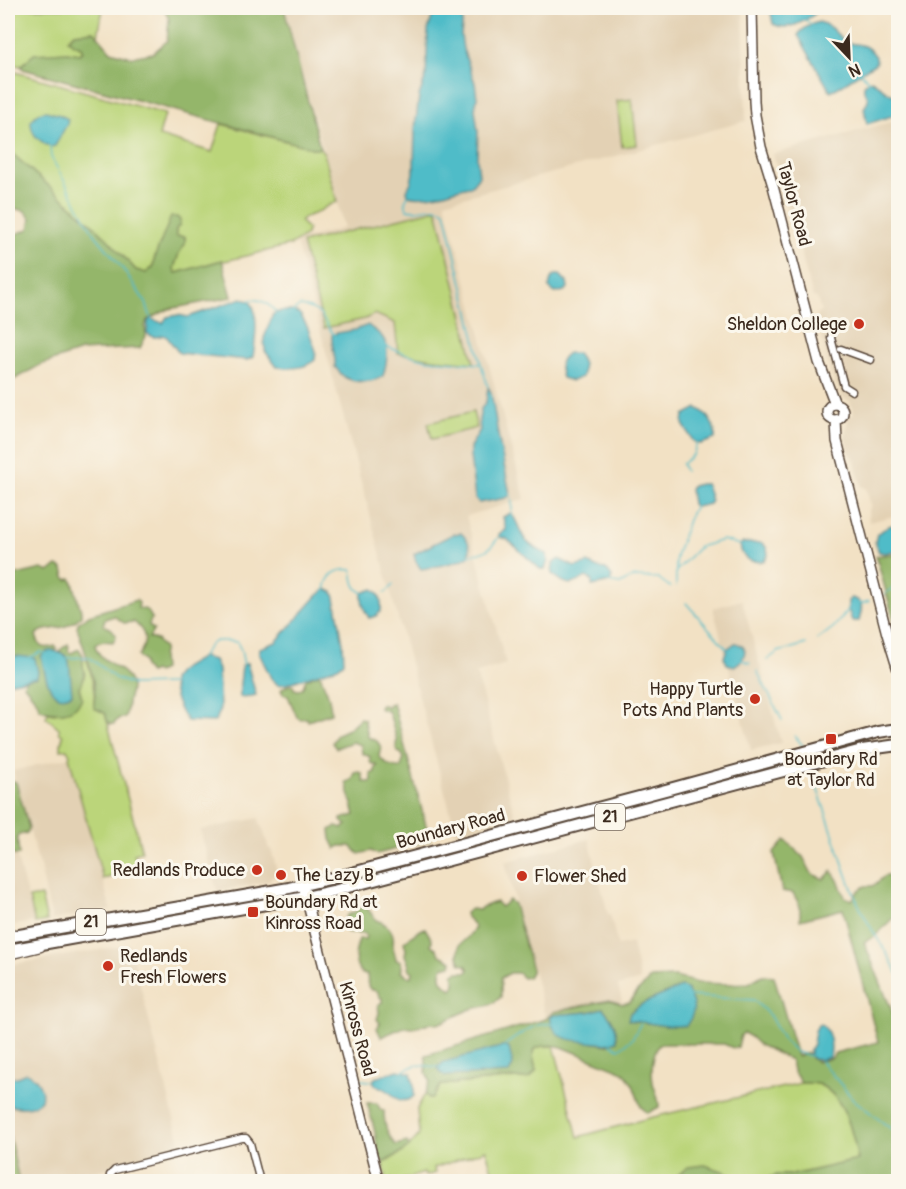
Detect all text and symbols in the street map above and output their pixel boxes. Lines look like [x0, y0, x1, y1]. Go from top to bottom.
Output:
north arrow [819, 27, 879, 87]
text: N [845, 59, 863, 81]
street label: Taylor Road [772, 159, 816, 249]
place label: Sheldon College [727, 313, 847, 336]
marker: Sheldon College [852, 317, 866, 331]
place label: Happy Turtle Pots And Plants [622, 678, 743, 722]
marker: Happy Turtle Pots And Plants [748, 692, 762, 706]
marker: Boundary Rd at Taylor Rd [824, 732, 838, 746]
place label: Boundary Rd at Taylor Rd [784, 748, 878, 792]
street label: Boundary Road [394, 803, 508, 855]
road number: 21 [595, 804, 625, 830]
place label: Redlands Produce [113, 859, 245, 882]
marker: Redlands Produce [250, 863, 264, 877]
place label: The Lazy B [293, 864, 374, 887]
place label: Flower Shed [534, 865, 627, 888]
marker: The Lazy B [274, 868, 288, 882]
marker: Flower Shed [515, 869, 529, 883]
place label: Boundary Rd at Kinross Road [265, 891, 378, 935]
marker: Boundary Rd at Kinross Road [246, 905, 260, 919]
road number: 21 [76, 909, 106, 935]
place label: Redlands Fresh Flowers [120, 945, 226, 989]
marker: Redlands Fresh Flowers [101, 959, 115, 973]
street label: Kinross Road [333, 979, 381, 1079]

